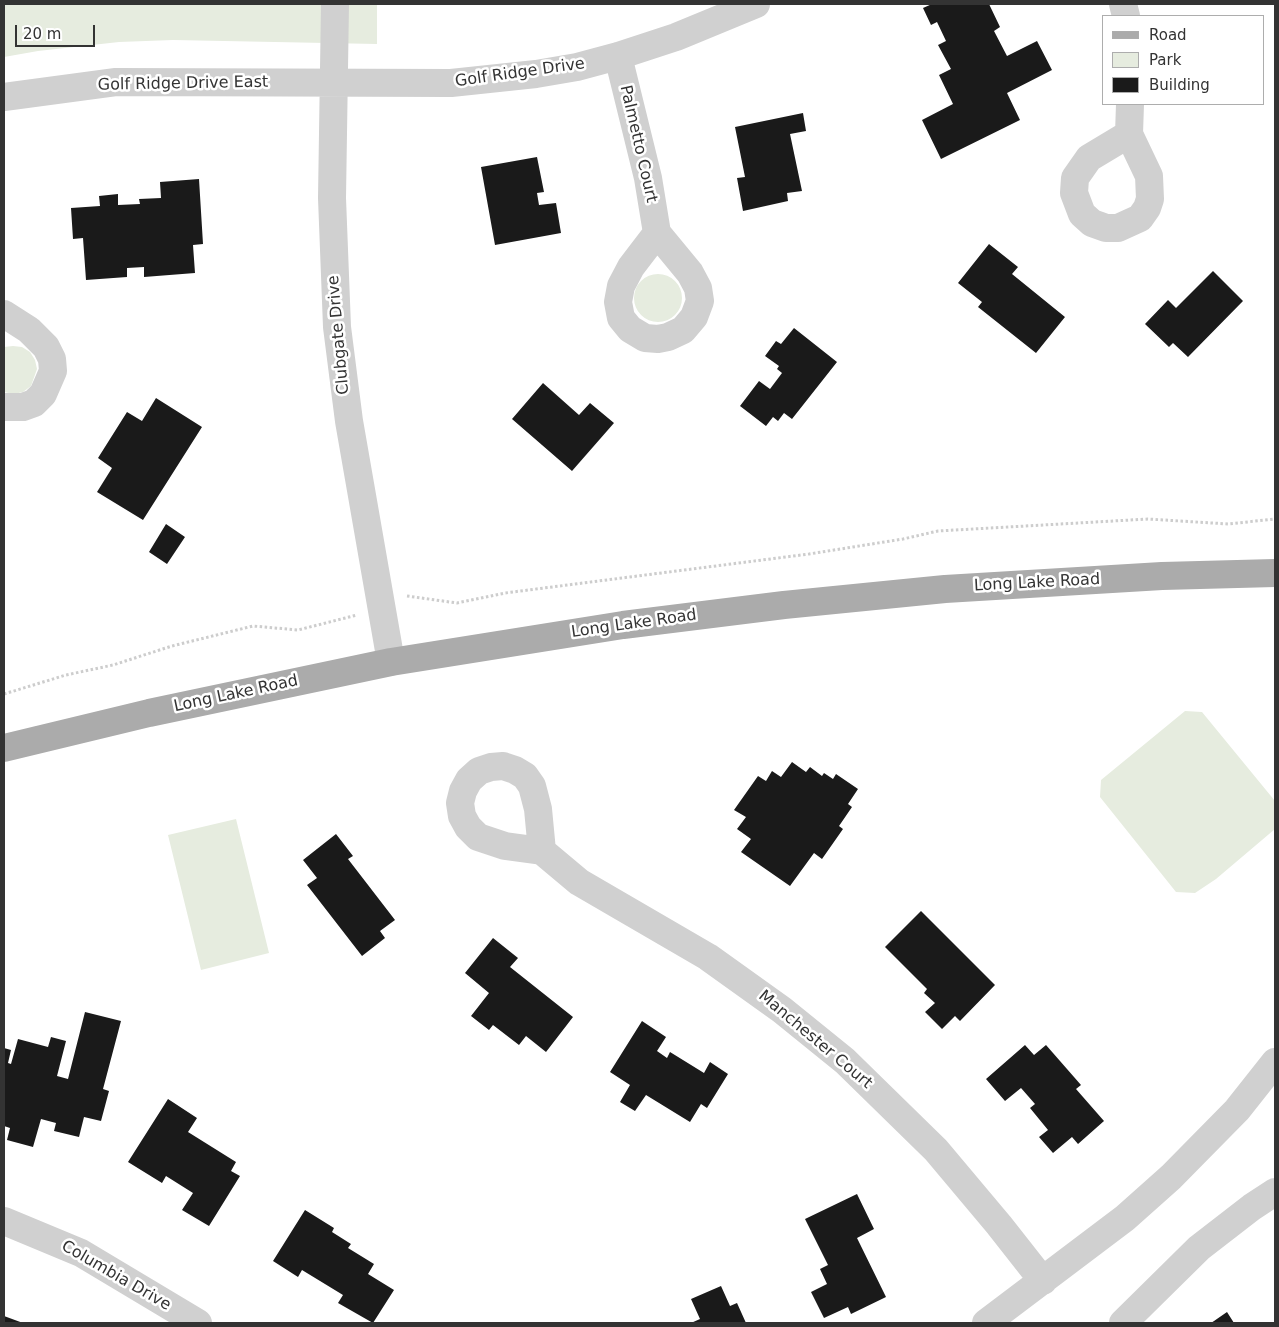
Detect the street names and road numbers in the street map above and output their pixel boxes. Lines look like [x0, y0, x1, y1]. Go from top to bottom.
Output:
street label: Golf Ridge Drive [454, 54, 586, 92]
street label: Golf Ridge Drive East [98, 73, 268, 95]
street label: Palmetto Court [615, 83, 661, 205]
street label: Clubgate Drive [324, 275, 354, 395]
street label: Long Lake Road [973, 570, 1101, 596]
street label: Long Lake Road [570, 606, 698, 642]
street label: Long Lake Road [172, 671, 300, 717]
street label: Manchester Court [754, 987, 876, 1093]
street label: Columbia Drive [58, 1237, 174, 1315]

